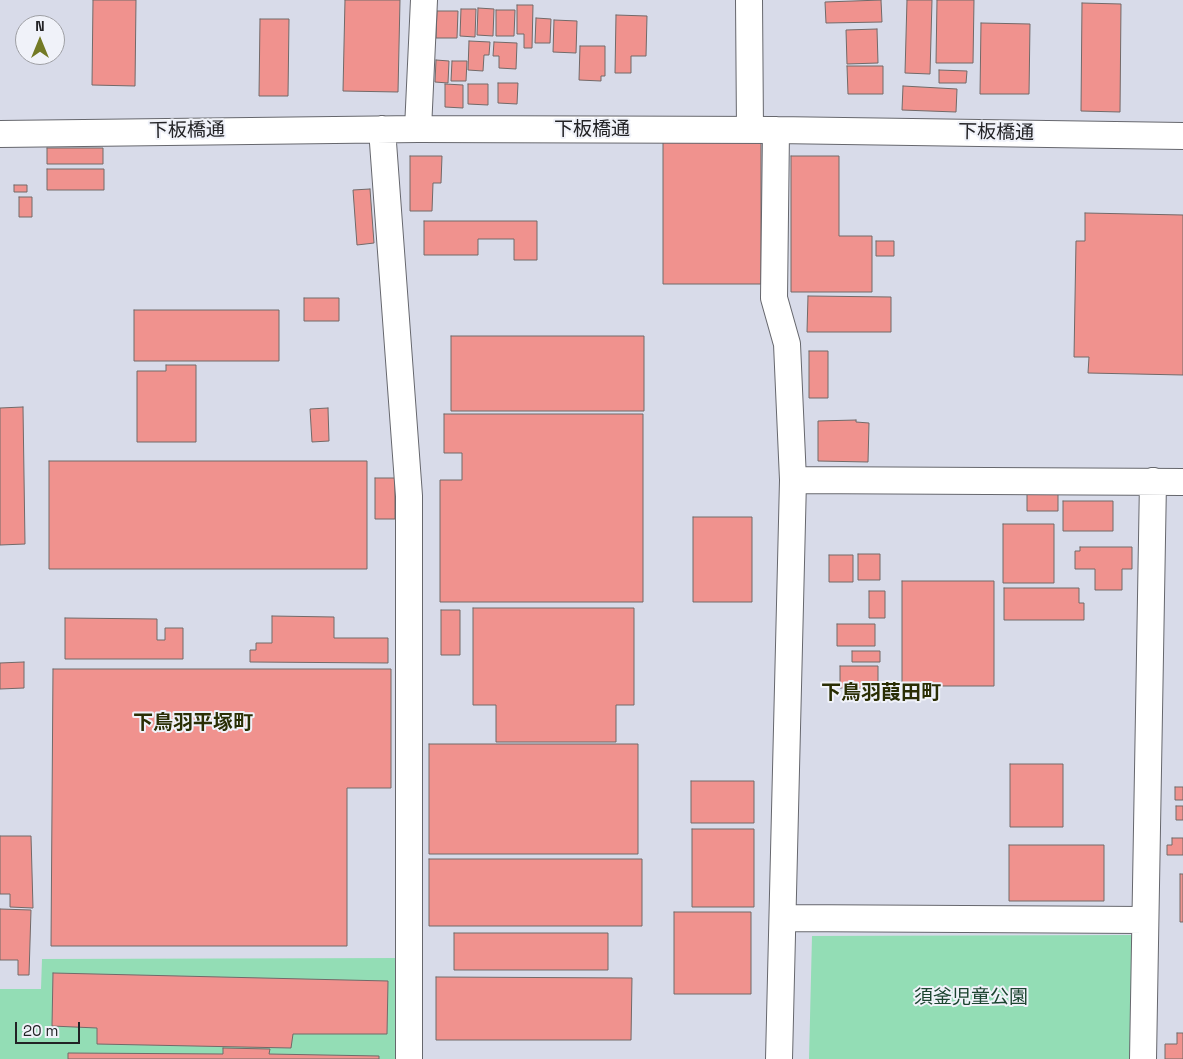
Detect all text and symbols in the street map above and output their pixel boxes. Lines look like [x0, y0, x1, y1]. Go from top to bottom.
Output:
north arrow [15, 15, 65, 65]
text: N [35, 17, 45, 35]
street label: 下板橋通 [149, 119, 225, 143]
street label: 下板橋通 [554, 119, 630, 141]
street label: 下板橋通 [958, 121, 1034, 145]
district label: 下鳥羽葭田町 [821, 682, 941, 706]
district label: 下鳥羽平塚町 [133, 712, 253, 736]
park label: 須釜児童公園 [914, 987, 1028, 1009]
scale bar [18, 1012, 82, 1044]
text: 20 m [23, 1021, 58, 1040]

